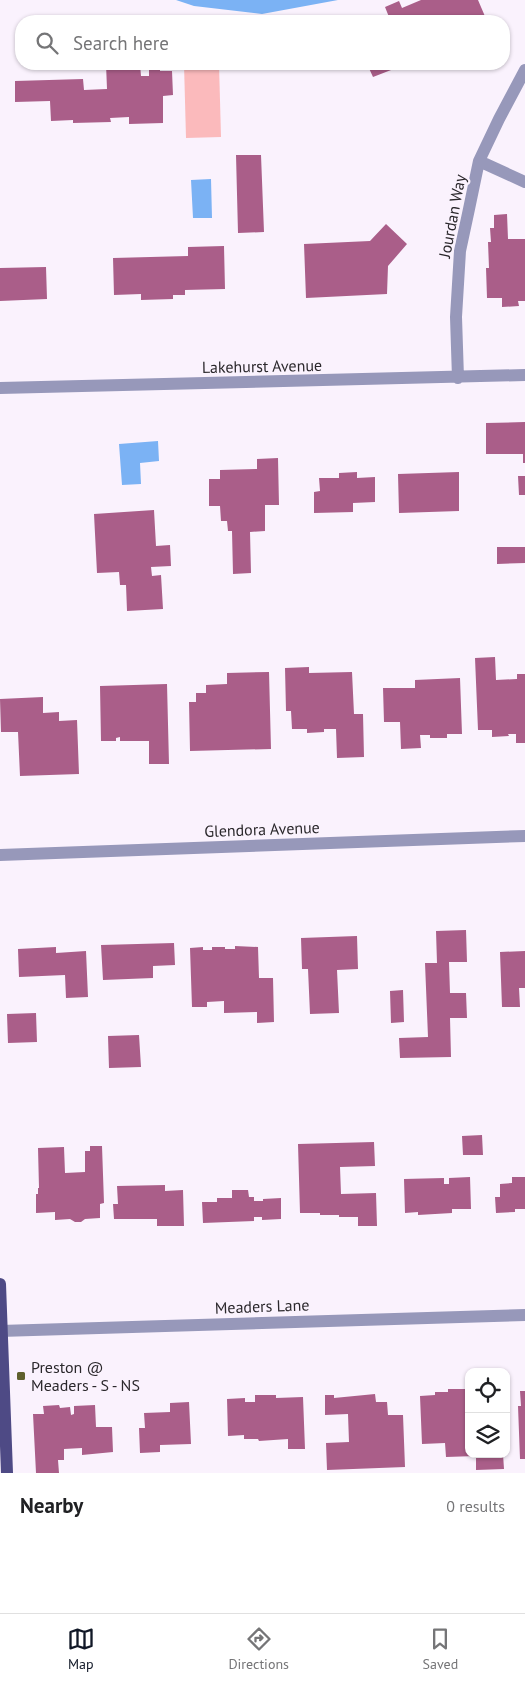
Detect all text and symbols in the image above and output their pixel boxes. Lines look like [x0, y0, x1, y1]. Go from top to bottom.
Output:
search box [15, 15, 510, 70]
icon: search [33, 29, 61, 57]
text: Search here [73, 31, 169, 55]
street label: Jourdan Way [434, 172, 470, 260]
street label: Lakehurst Avenue [202, 355, 322, 377]
street label: Glendora Avenue [204, 817, 320, 841]
street label: Meaders Lane [214, 1294, 310, 1318]
place label: Preston @ Meaders - S - NS [31, 1357, 140, 1395]
map controls [465, 1368, 510, 1458]
button: locate [465, 1368, 510, 1413]
marker: Preston @ Meaders - S - NS [15, 1370, 27, 1382]
button: layers [465, 1413, 510, 1458]
text: Nearby [20, 1492, 83, 1519]
text: 0 results [446, 1496, 505, 1516]
tab: Map [67, 1625, 95, 1673]
tab: Directions [228, 1625, 289, 1673]
tab: Saved [423, 1625, 458, 1673]

